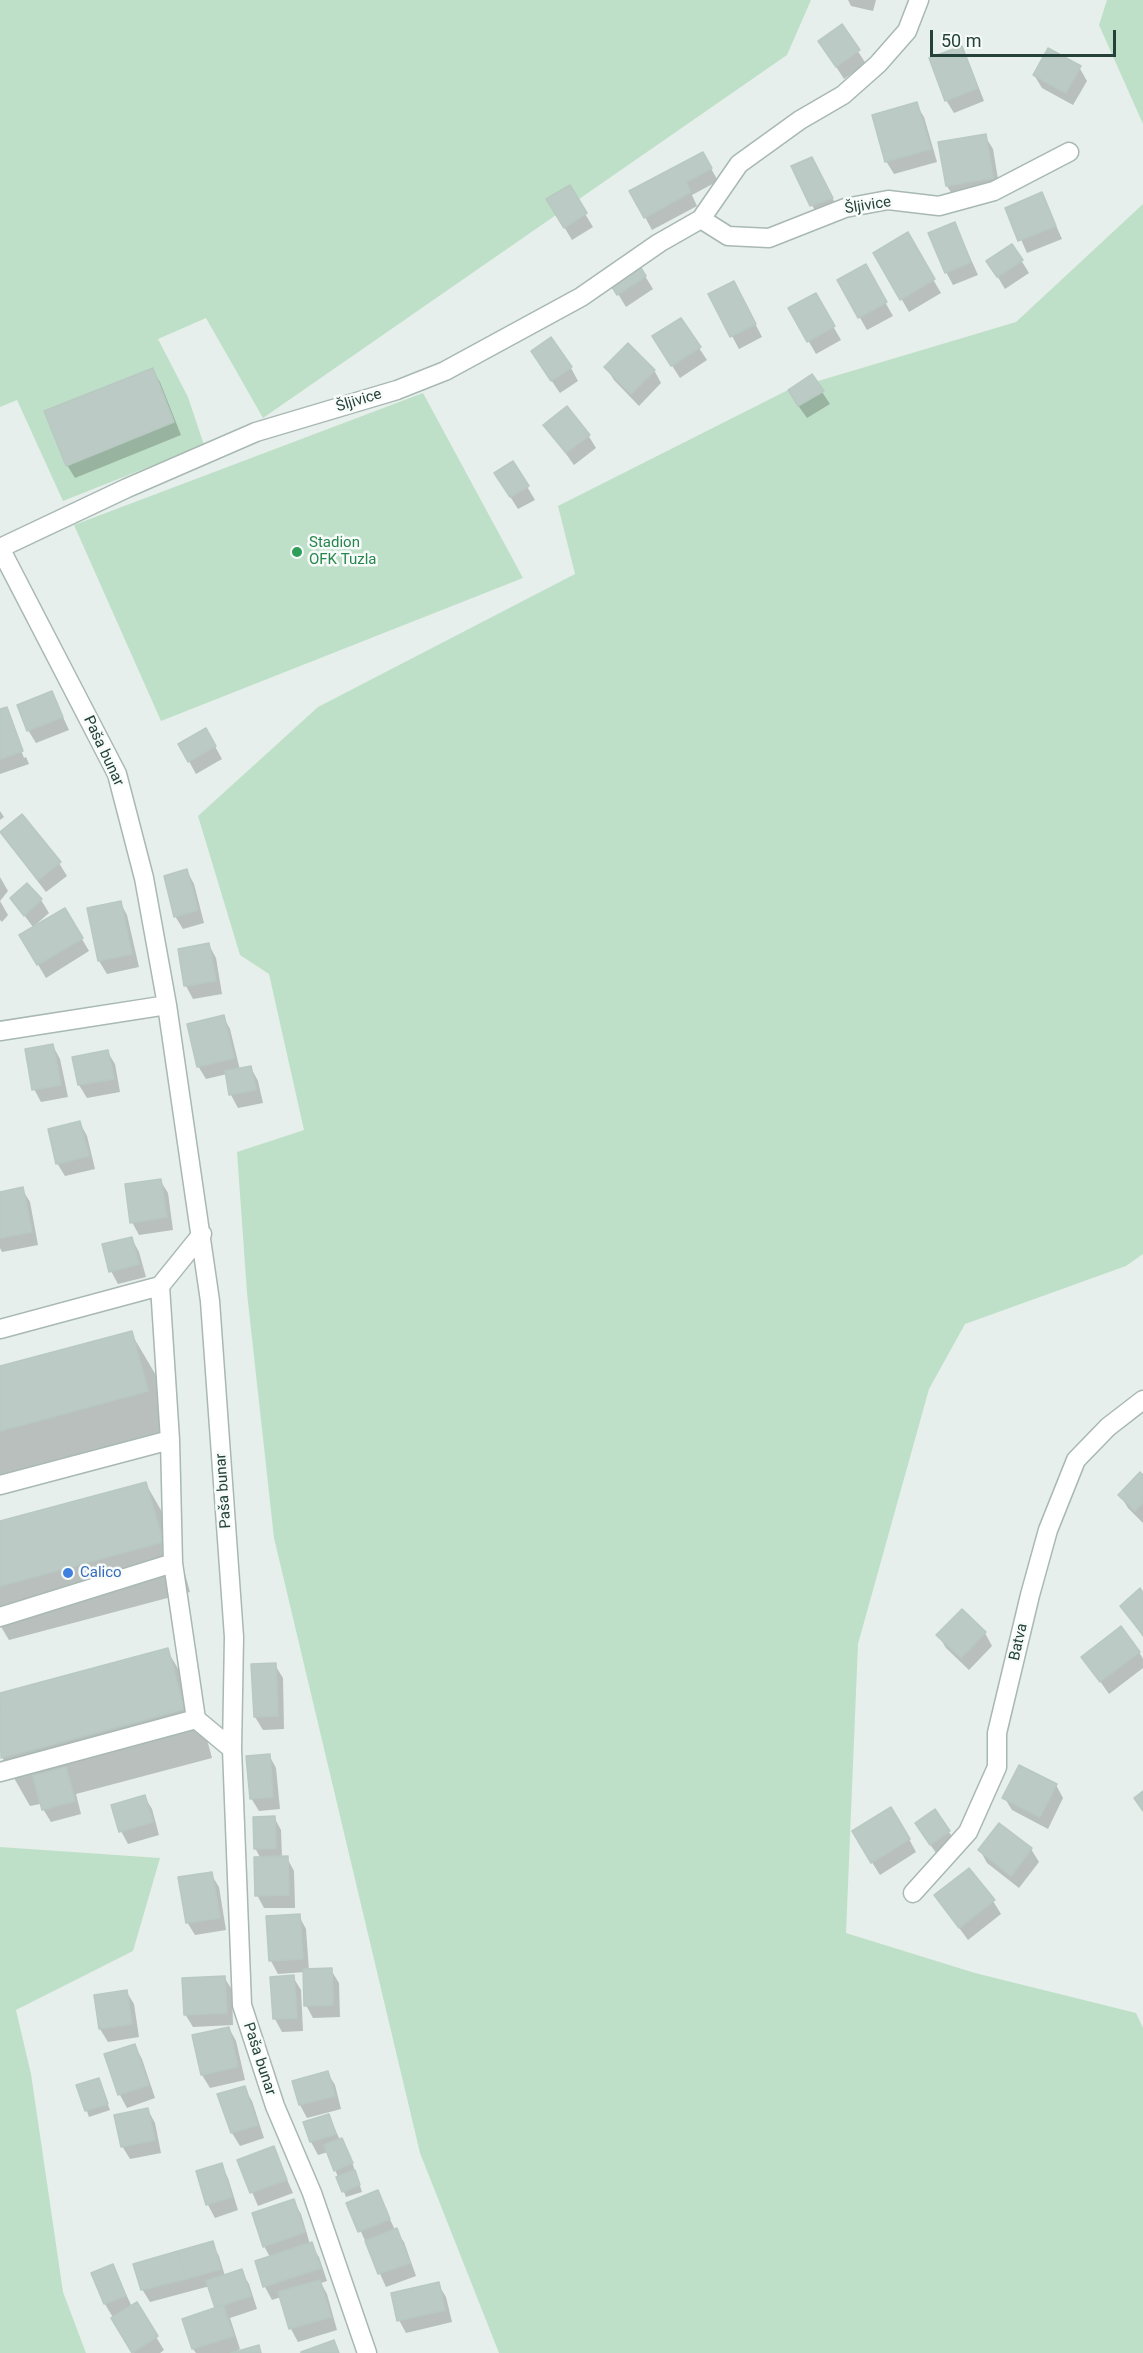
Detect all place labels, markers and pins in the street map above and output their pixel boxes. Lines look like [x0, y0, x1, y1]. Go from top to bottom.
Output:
place label: Stadion OFK Tuzla [309, 534, 377, 569]
marker: Stadion OFK Tuzla [290, 545, 304, 559]
place label: Calico [80, 1564, 122, 1582]
marker: Calico [61, 1566, 75, 1580]

